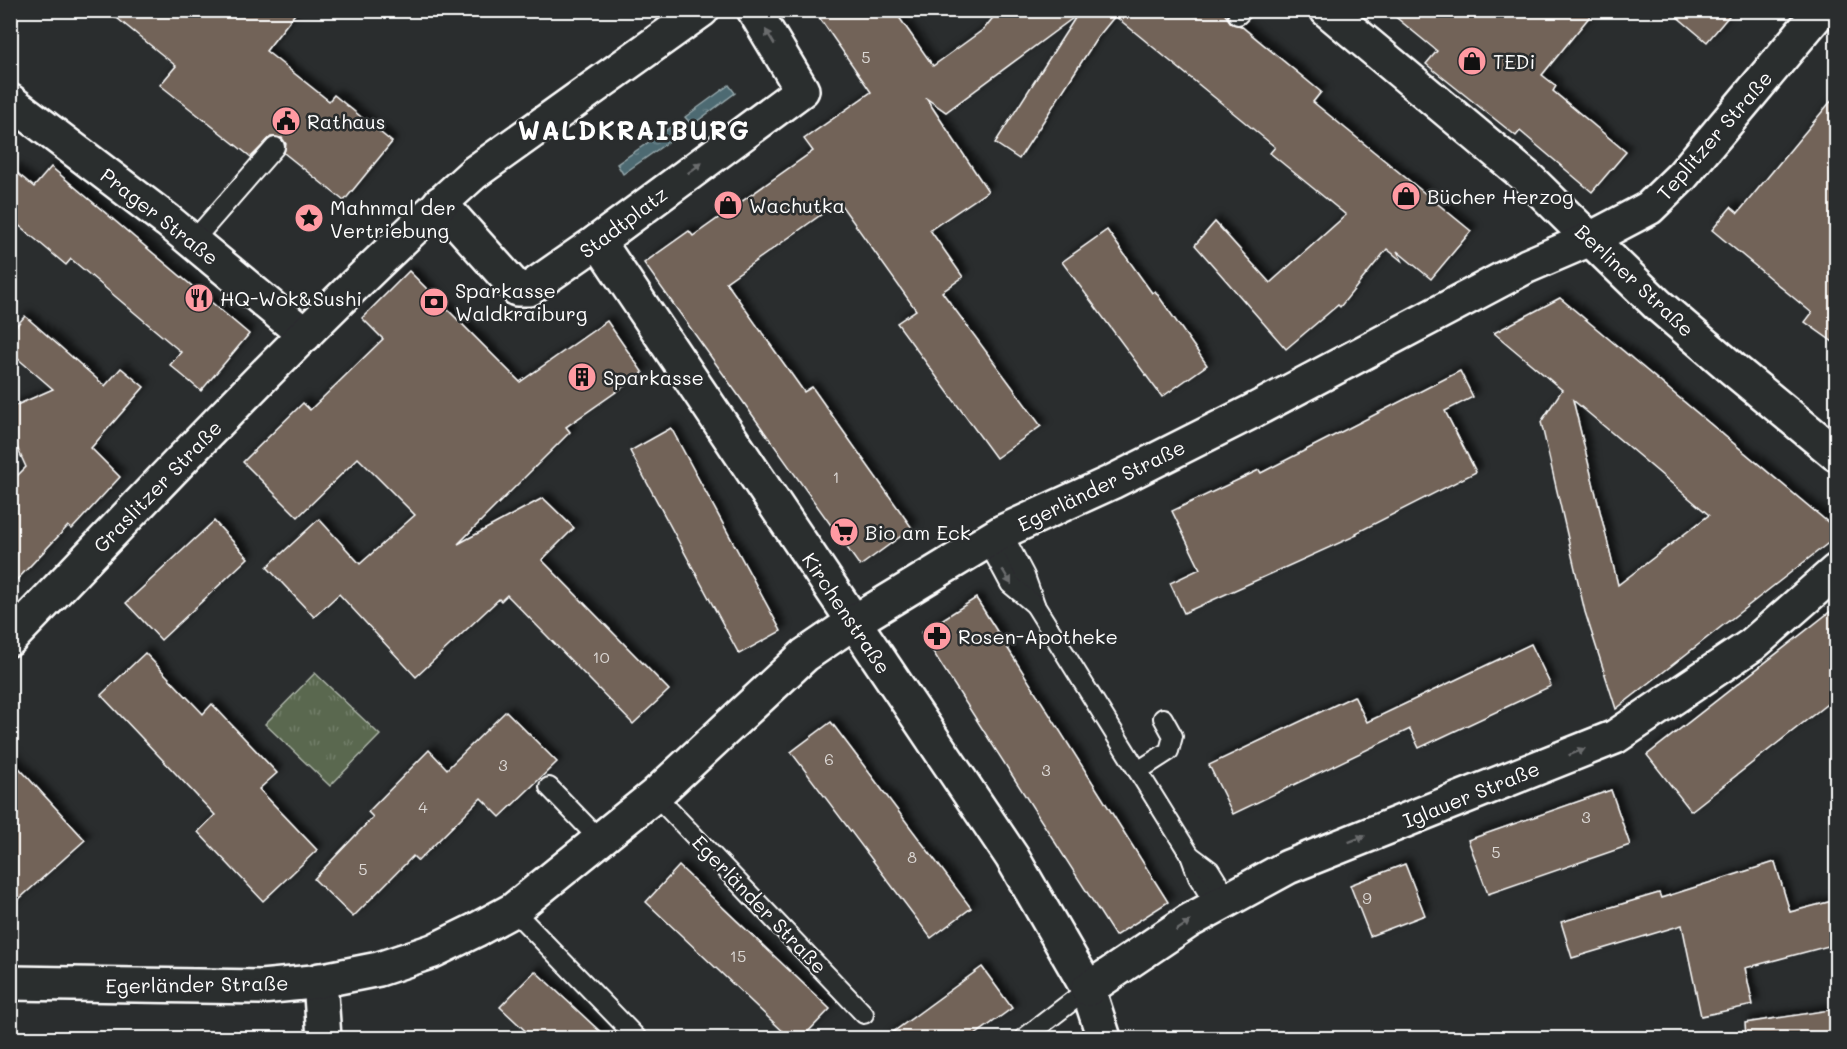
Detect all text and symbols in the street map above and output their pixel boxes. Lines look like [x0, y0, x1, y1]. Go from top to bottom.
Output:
one-way arrow [764, 29, 775, 45]
shop icon: TEDi [1456, 45, 1488, 77]
house number: 5 [861, 46, 871, 67]
place label: TEDi [1493, 48, 1535, 74]
street label: Teplitzer Straße [1651, 65, 1777, 205]
public building icon: Rathaus [270, 105, 302, 137]
place label: Rathaus [307, 108, 385, 134]
district label: WALDKRAIBURG [518, 113, 750, 147]
street label: Prager Straße [96, 162, 224, 270]
one-way arrow [686, 162, 702, 174]
street label: Stadtplatz [574, 180, 672, 264]
shop icon: Bücher Herzog [1390, 180, 1422, 212]
place label: Bücher Herzog [1427, 183, 1573, 209]
shop icon: Wachutka [712, 189, 744, 221]
place label: Wachutka [749, 192, 845, 218]
place label: Mahnmal der Vertriebung [330, 194, 456, 243]
place icon: Mahnmal der Vertriebung [293, 202, 325, 234]
street label: Berliner Straße [1570, 218, 1700, 342]
place label: Sparkasse Waldkraiburg [455, 277, 587, 326]
restaurant icon: HQ-Wok&Sushi [183, 282, 215, 314]
place label: HQ-Wok&Sushi [220, 285, 362, 311]
bank icon: Sparkasse Waldkraiburg [418, 286, 450, 318]
building icon: Sparkasse [566, 361, 598, 393]
place label: Sparkasse [603, 364, 704, 390]
street label: Graslitzer Straße [87, 414, 227, 558]
street label: Egerländer Straße [1013, 433, 1189, 537]
house number: 1 [832, 466, 840, 487]
supermarket icon: Bio am Eck [828, 516, 860, 548]
place label: Bio am Eck [865, 519, 970, 545]
street label: Kirchenstraße [797, 547, 897, 679]
one-way arrow [1002, 569, 1012, 586]
pharmacy icon: Rosen-Apotheke [921, 620, 953, 652]
place label: Rosen-Apotheke [958, 623, 1118, 649]
house number: 10 [592, 646, 610, 667]
one-way arrow [1568, 747, 1586, 756]
house number: 6 [824, 748, 834, 769]
house number: 3 [498, 754, 508, 775]
street label: Iglauer Straße [1399, 755, 1543, 833]
house number: 3 [1041, 759, 1051, 780]
house number: 4 [418, 796, 428, 817]
house number: 3 [1581, 806, 1591, 827]
street label: Egerländer Straße [687, 829, 833, 979]
one-way arrow [1348, 834, 1366, 844]
house number: 5 [1491, 841, 1501, 862]
house number: 8 [907, 846, 917, 867]
house number: 5 [358, 858, 368, 879]
house number: 9 [1362, 887, 1372, 908]
one-way arrow [1174, 920, 1191, 931]
house number: 15 [730, 945, 746, 966]
street label: Egerländer Straße [105, 969, 289, 999]

